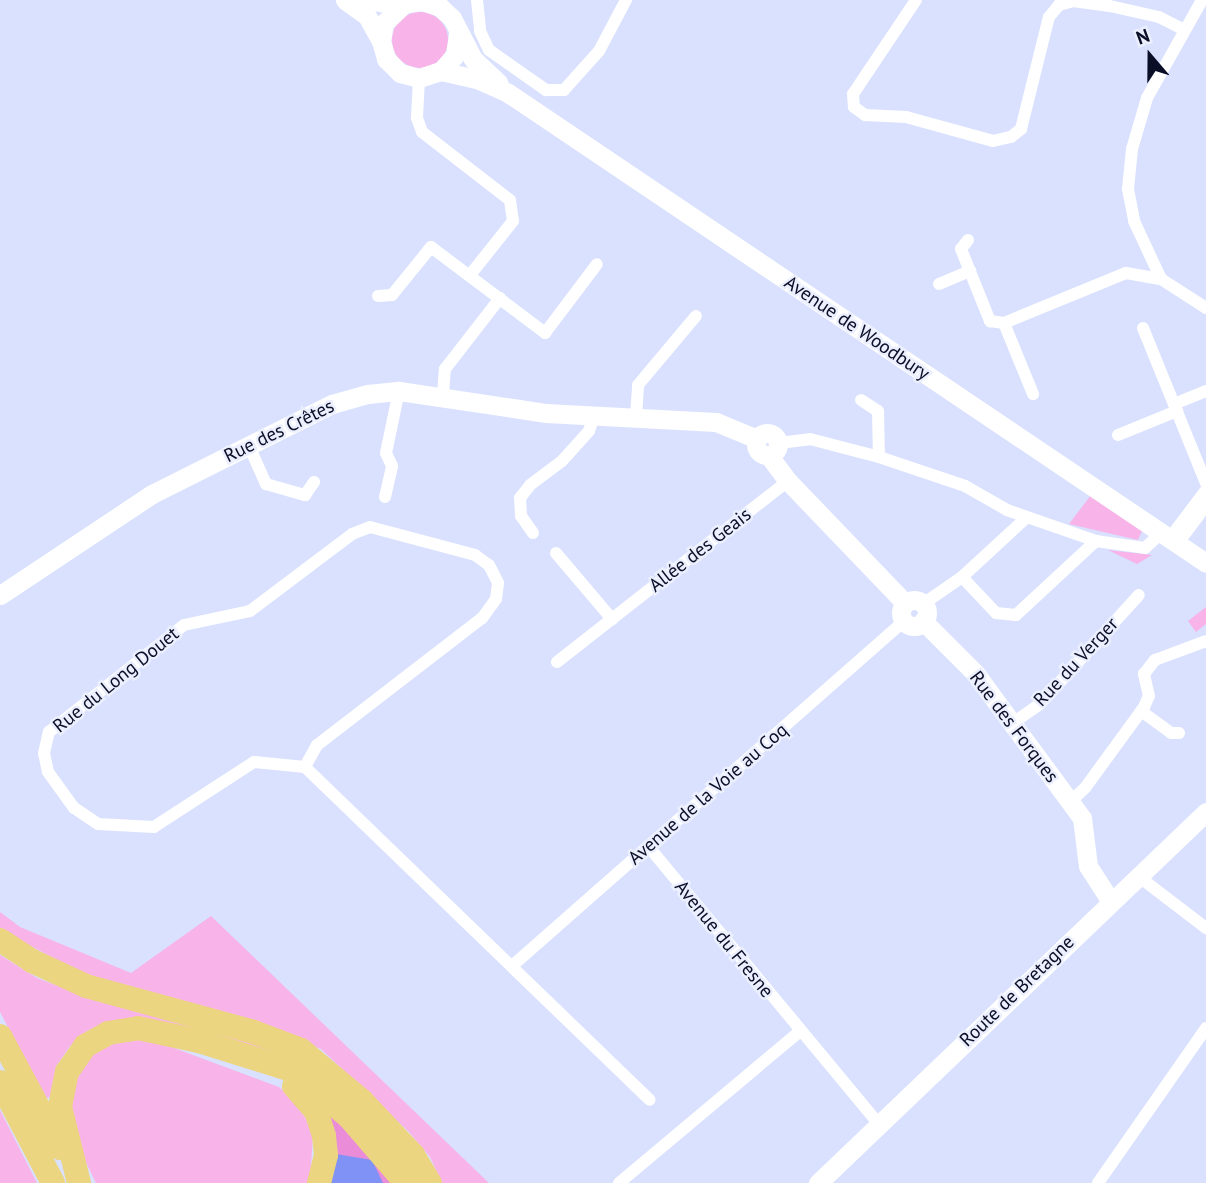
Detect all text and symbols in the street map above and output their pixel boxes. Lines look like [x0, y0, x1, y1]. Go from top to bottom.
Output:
north arrow [1115, 21, 1185, 91]
text: N [1133, 23, 1153, 50]
street label: Avenue de Woodbury [780, 271, 934, 385]
street label: Rue des Crêtes [220, 395, 338, 467]
street label: Allée des Geais [644, 503, 756, 597]
street label: Rue du Verger [1029, 613, 1123, 711]
street label: Rue du Long Douet [49, 622, 183, 738]
street label: Rue des Forques [965, 667, 1063, 787]
street label: Avenue de la Voie au Coq [623, 718, 793, 870]
street label: Avenue du Fresne [670, 876, 778, 1002]
street label: Route de Bretagne [955, 931, 1079, 1051]

